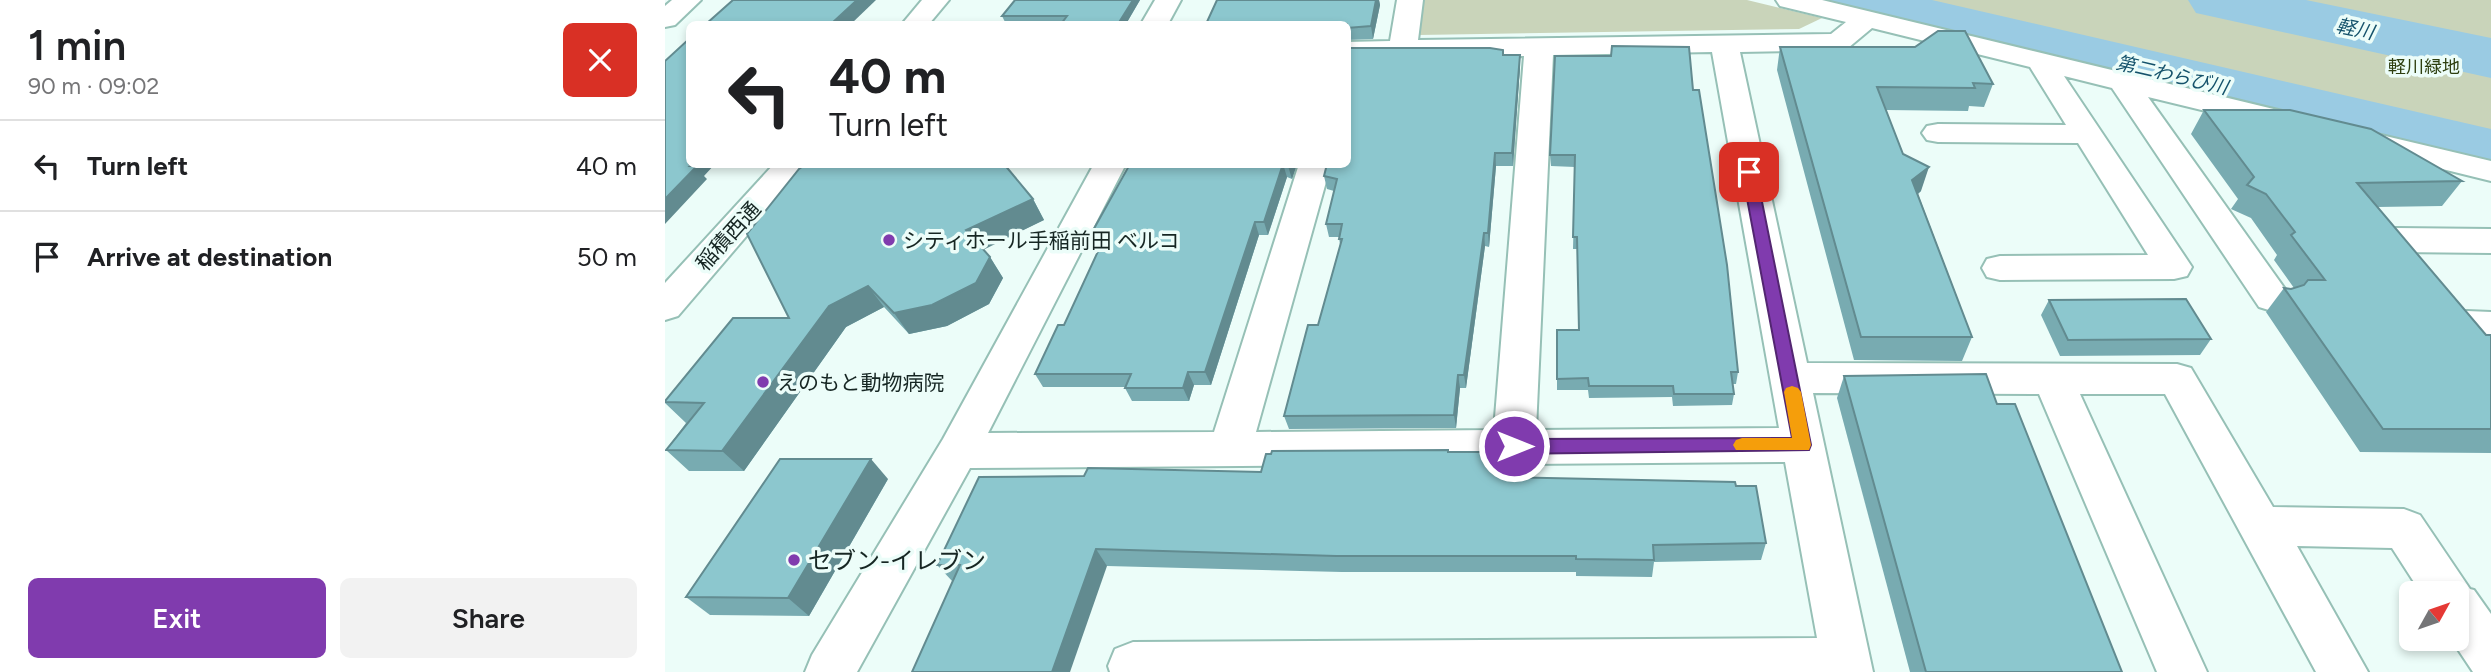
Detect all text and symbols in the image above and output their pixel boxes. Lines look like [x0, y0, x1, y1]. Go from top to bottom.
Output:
water label: 軽川 [2334, 14, 2378, 45]
text: 1 min [28, 20, 126, 71]
button: close [563, 23, 637, 97]
text: 40 m [829, 46, 946, 105]
icon: left [714, 49, 805, 140]
water label: 第二わらび川 [2114, 51, 2232, 99]
park label: 軽川緑地 [2388, 56, 2460, 78]
text: 90 m · 09:02 [28, 72, 159, 100]
text: Turn left [829, 106, 948, 144]
pin [1719, 142, 1779, 202]
icon: left [28, 147, 66, 185]
text: Turn left [87, 150, 188, 182]
text: 40 m [576, 150, 637, 182]
icon: arrive [1730, 153, 1768, 191]
street label: 稲積西通 [691, 196, 765, 276]
place label: シティホール手稲前田 ベルコ [903, 228, 1180, 253]
marker: シティホール手稲前田 ベルコ [881, 232, 897, 248]
icon: arrive [28, 238, 66, 276]
text: Arrive at destination [87, 241, 332, 273]
text: 50 m [577, 241, 637, 273]
place label: えのもと動物病院 [777, 370, 945, 395]
marker: えのもと動物病院 [755, 374, 771, 390]
position arrow [1477, 409, 1551, 483]
place label: セブン-イレブン [808, 546, 986, 575]
marker: セブン-イレブン [786, 552, 802, 568]
button: Exit [28, 578, 326, 658]
button: Share [340, 578, 637, 658]
north arrow [2399, 581, 2469, 651]
map controls [2399, 581, 2469, 651]

